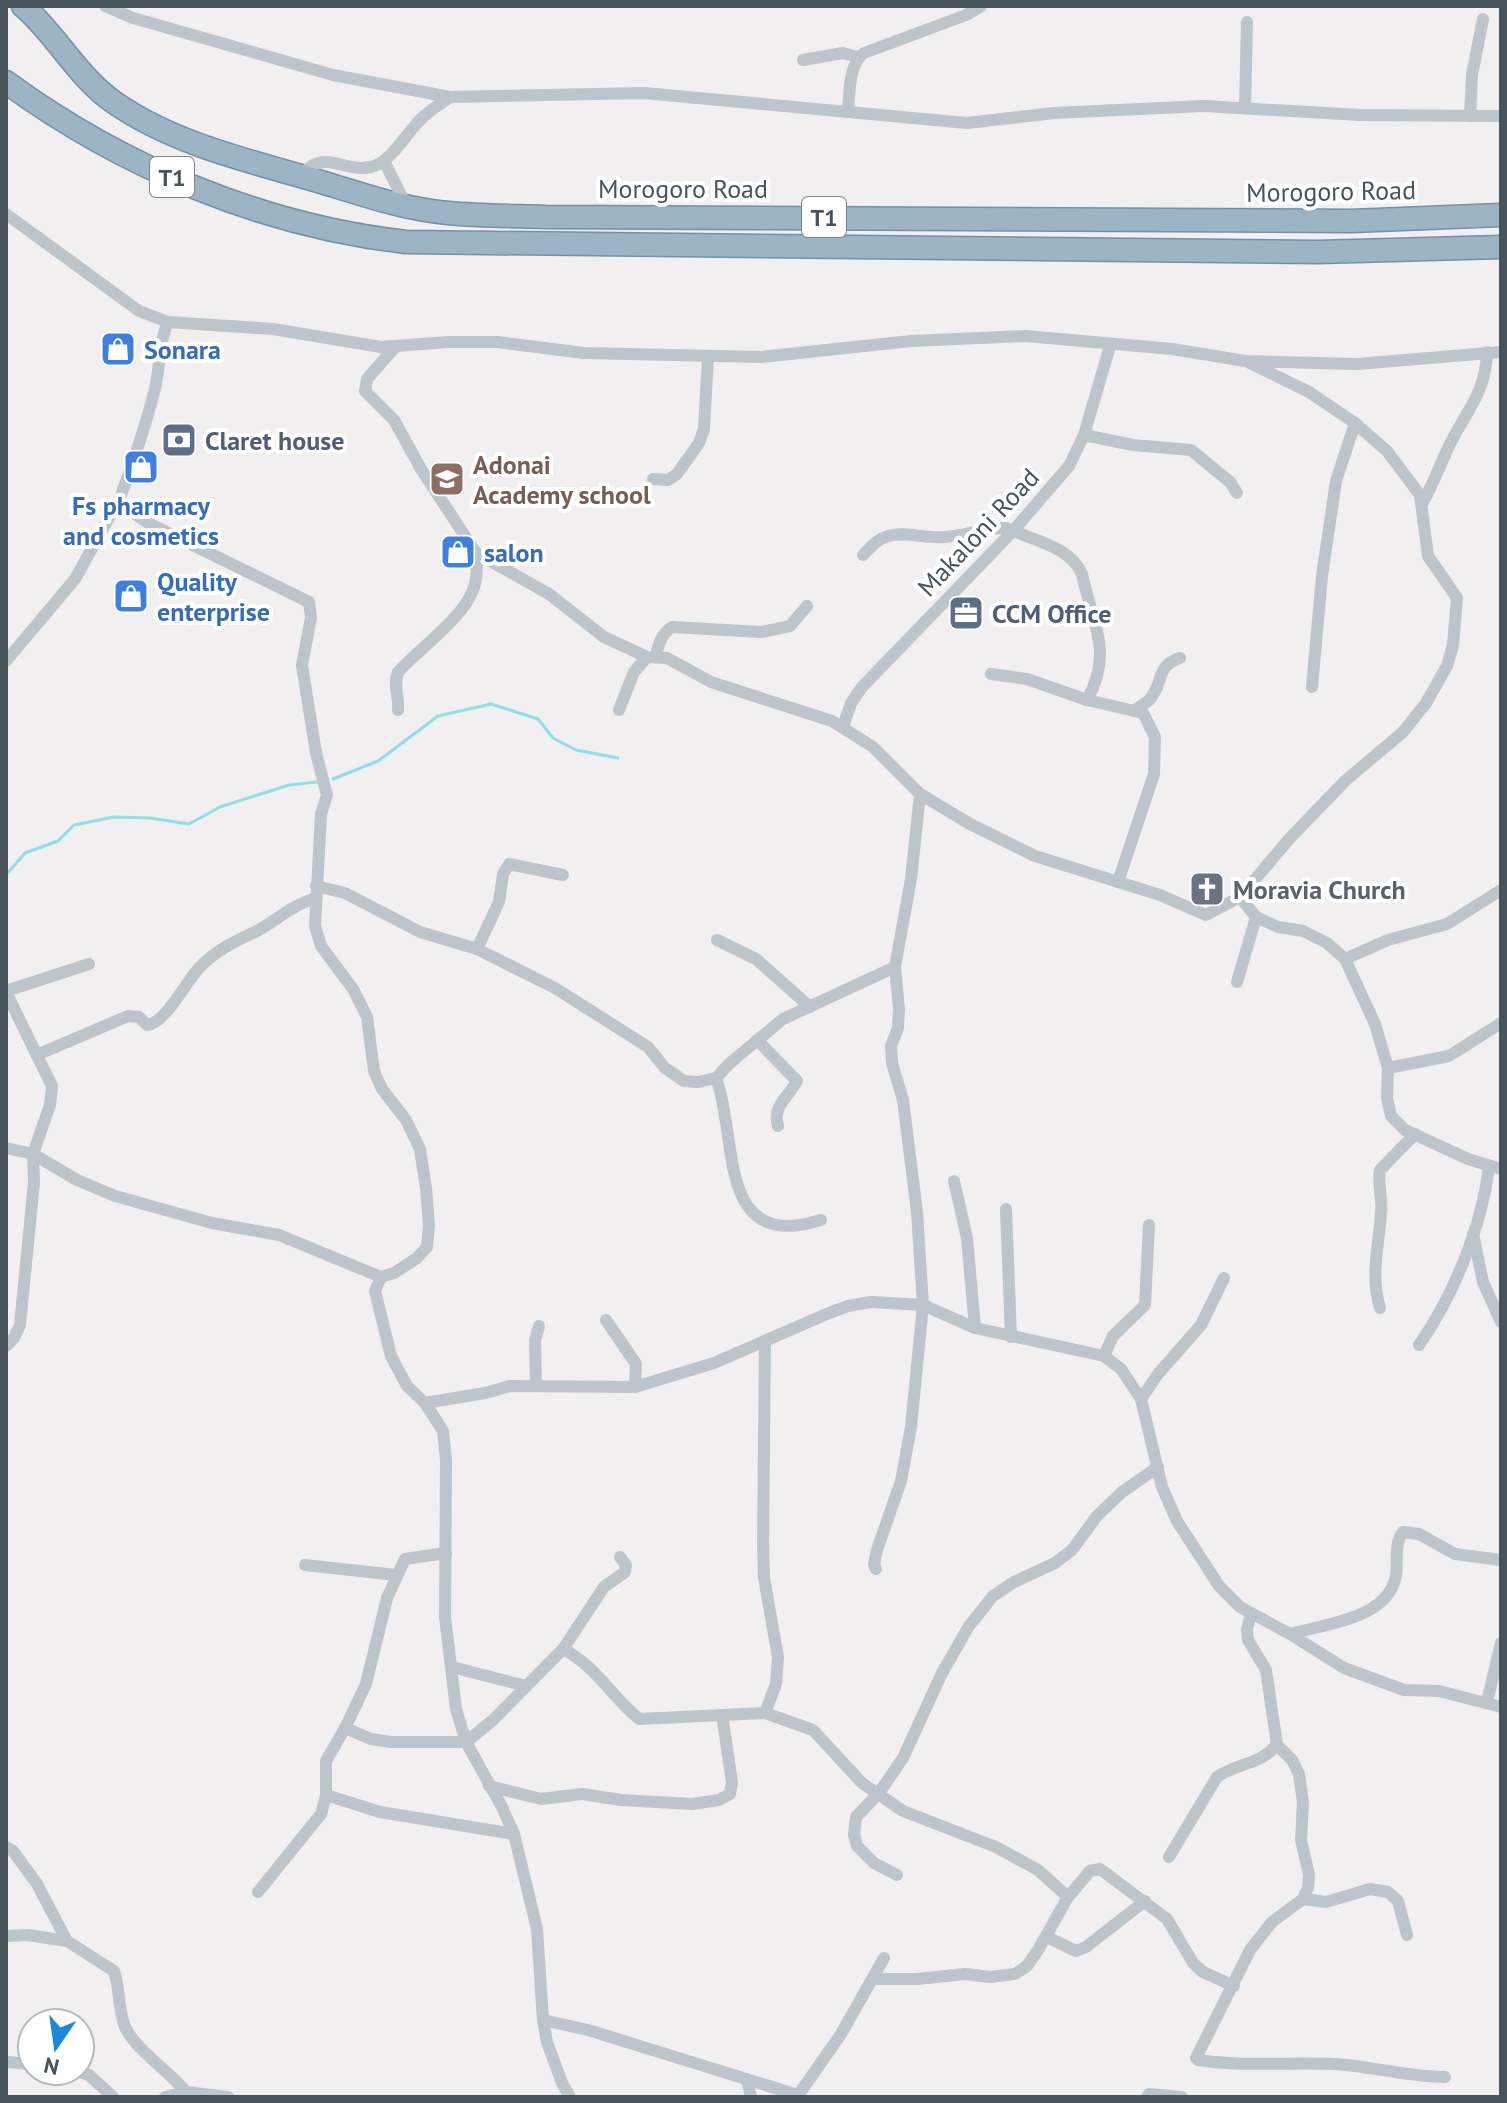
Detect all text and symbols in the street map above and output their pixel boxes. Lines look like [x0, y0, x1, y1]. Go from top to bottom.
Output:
road number: T1 [150, 157, 194, 197]
street label: Morogoro Road [598, 172, 768, 205]
street label: Morogoro Road [1246, 173, 1416, 209]
road number: T1 [802, 197, 846, 237]
shop icon: Sonara [99, 330, 137, 368]
place label: Sonara [144, 333, 221, 366]
bank icon: Claret house [160, 421, 198, 459]
place label: Claret house [205, 424, 344, 457]
shop icon: Fs pharmacy and cosmetics [122, 448, 160, 486]
place label: Adonai Academy school [473, 448, 651, 511]
school or university icon: Adonai Academy school [428, 460, 466, 498]
street label: Makaloni Road [910, 461, 1046, 603]
place label: Fs pharmacy and cosmetics [63, 489, 219, 552]
shop icon: salon [439, 533, 477, 571]
place label: salon [484, 536, 544, 569]
place label: Quality enterprise [157, 565, 270, 628]
shop icon: Quality enterprise [112, 577, 150, 615]
office icon: CCM Office [947, 594, 985, 632]
place label: CCM Office [992, 597, 1111, 630]
church icon: Moravia Church [1188, 870, 1226, 908]
place label: Moravia Church [1233, 873, 1406, 906]
north arrow [16, 2007, 96, 2087]
text: N [41, 2051, 62, 2082]

